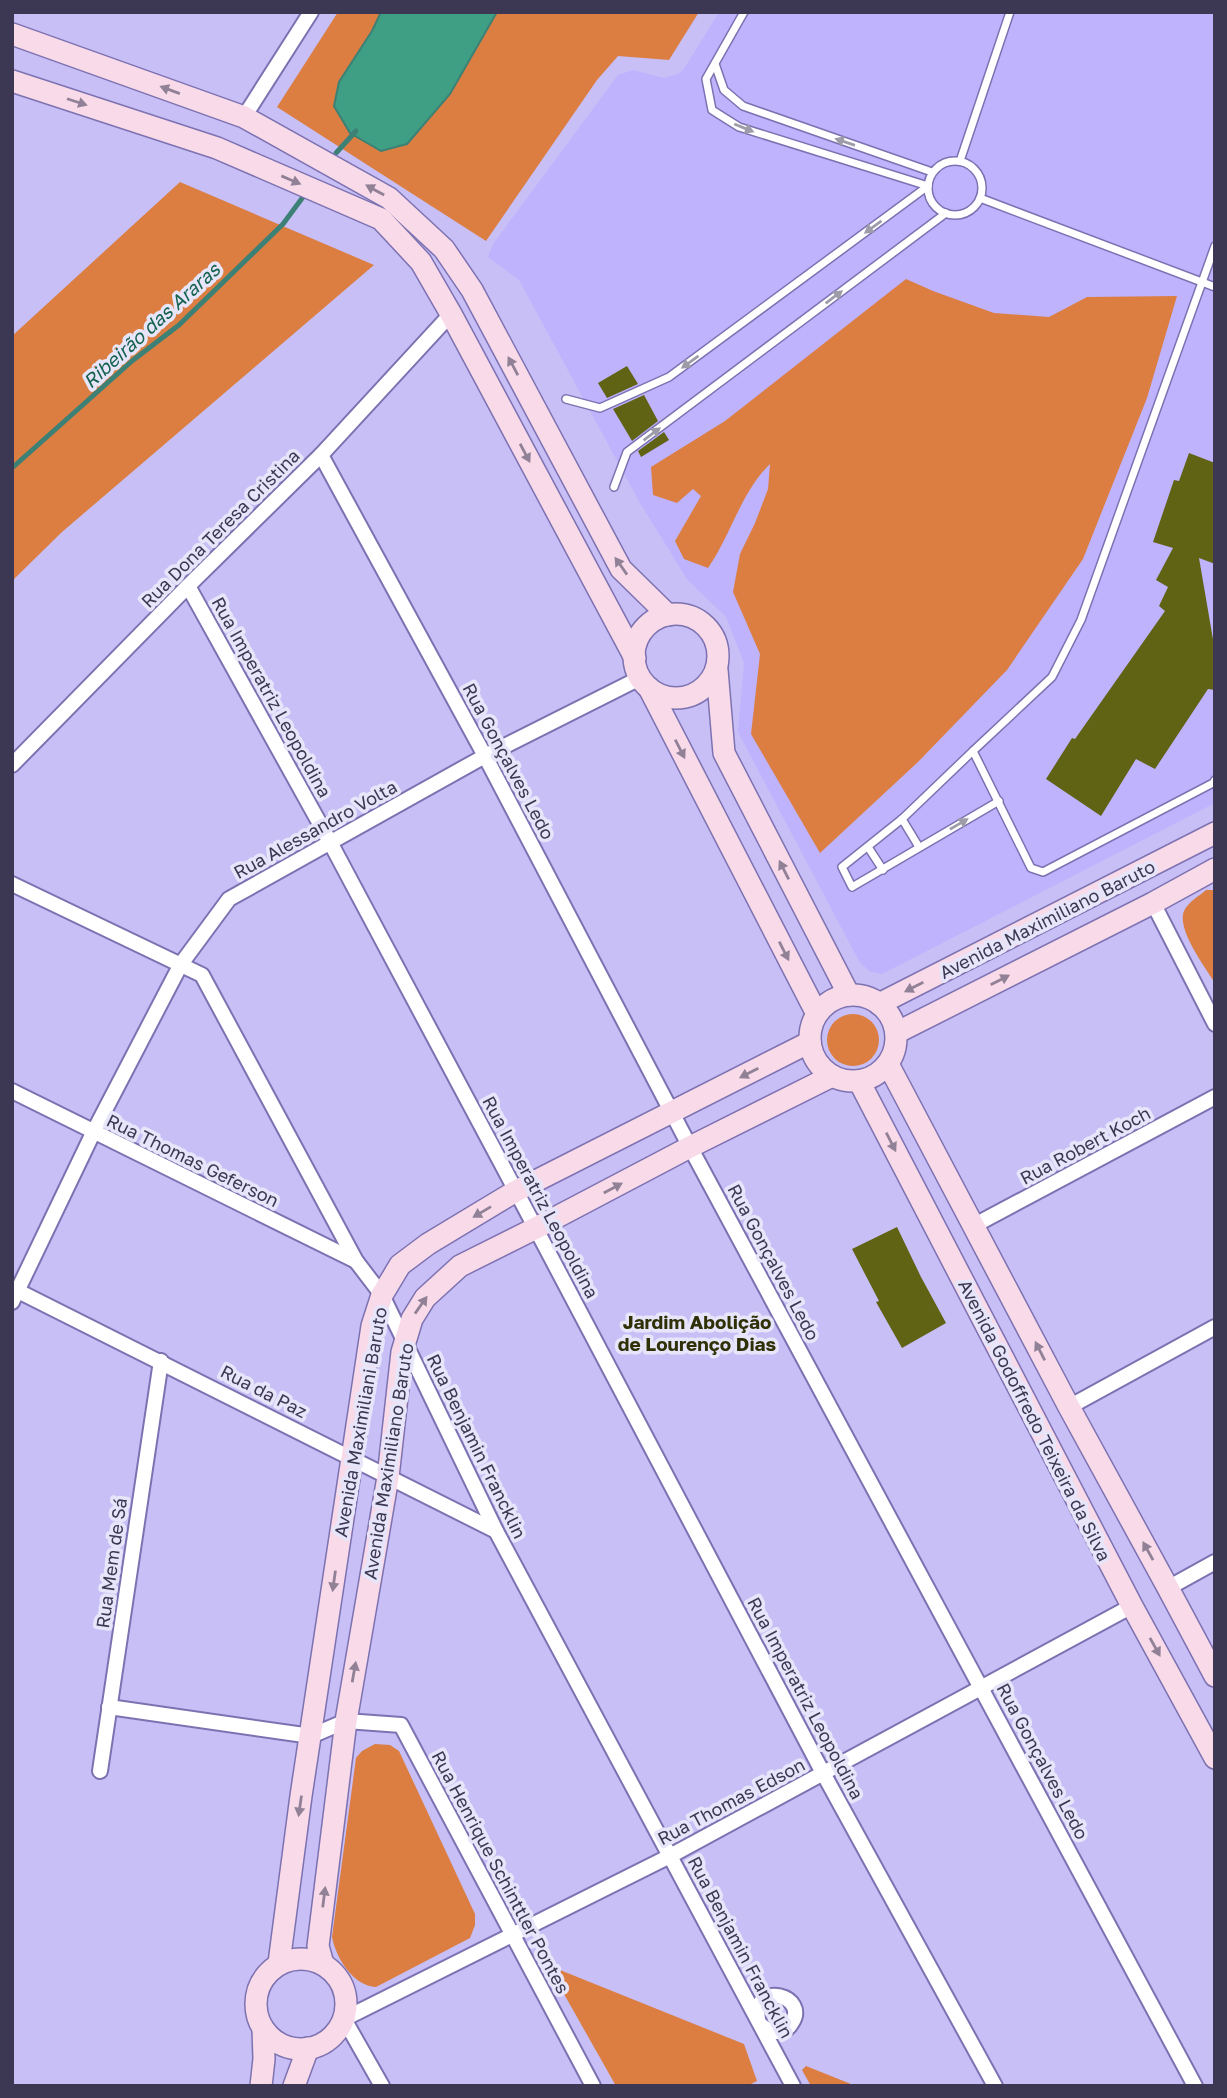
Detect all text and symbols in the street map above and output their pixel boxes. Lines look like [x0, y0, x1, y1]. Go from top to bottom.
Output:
one-way arrow [160, 85, 181, 96]
one-way arrow [67, 97, 88, 108]
one-way arrow [734, 122, 755, 133]
one-way arrow [834, 136, 855, 147]
one-way arrow [281, 174, 301, 186]
one-way arrow [364, 184, 384, 196]
one-way arrow [864, 219, 882, 233]
water label: Ribeirão das Araras [78, 257, 225, 392]
one-way arrow [825, 291, 843, 305]
one-way arrow [681, 355, 699, 369]
one-way arrow [507, 356, 518, 376]
one-way arrow [643, 427, 661, 441]
one-way arrow [519, 443, 531, 463]
street label: Rua Dona Teresa Cristina [136, 444, 304, 612]
one-way arrow [614, 557, 628, 575]
street label: Rua Imperatriz Leopoldina [208, 593, 336, 801]
street label: Rua Gonçalves Ledo [458, 679, 560, 843]
one-way arrow [674, 739, 686, 759]
street label: Rua Alessandro Volta [230, 775, 400, 883]
one-way arrow [949, 818, 968, 830]
street label: Avenida Maximiliano Baruto [935, 855, 1159, 983]
one-way arrow [778, 860, 790, 879]
one-way arrow [779, 941, 790, 961]
one-way arrow [990, 975, 1010, 986]
one-way arrow [904, 981, 924, 992]
one-way arrow [739, 1067, 759, 1078]
street label: Rua Imperatriz Leopoldina [478, 1092, 604, 1302]
street label: Rua Robert Koch [1016, 1101, 1154, 1189]
street label: Rua Thomas Geferson [103, 1109, 283, 1211]
one-way arrow [884, 1132, 896, 1152]
street label: Rua Gonçalves Ledo [723, 1180, 825, 1344]
one-way arrow [603, 1182, 623, 1193]
one-way arrow [472, 1205, 491, 1218]
street label: Avenida Godoffredo Teixeira da Silva [954, 1275, 1116, 1565]
one-way arrow [414, 1296, 428, 1314]
street label: Avenida Maximiliani Baruto [329, 1305, 391, 1539]
district label: Jardim Abolição de Lourenço Dias [618, 1310, 777, 1355]
street label: Avenida Maximiliano Baruto [358, 1341, 418, 1581]
one-way arrow [1034, 1341, 1045, 1361]
street label: Rua Benjamin Francklin [423, 1350, 531, 1542]
street label: Rua da Paz [217, 1360, 311, 1422]
street label: Rua Mem de Sá [91, 1496, 131, 1630]
one-way arrow [1142, 1541, 1154, 1561]
one-way arrow [328, 1571, 339, 1593]
street label: Rua Imperatriz Leopoldina [743, 1593, 869, 1803]
one-way arrow [1148, 1638, 1160, 1658]
one-way arrow [349, 1660, 360, 1682]
street label: Rua Gonçalves Ledo [992, 1679, 1094, 1843]
street label: Rua Henrique Schinttler Pontes [428, 1747, 574, 1997]
street label: Rua Thomas Edson [653, 1753, 809, 1849]
one-way arrow [294, 1795, 305, 1817]
street label: Rua Benjamin Francklin [684, 1852, 798, 2042]
one-way arrow [318, 1886, 329, 1908]

